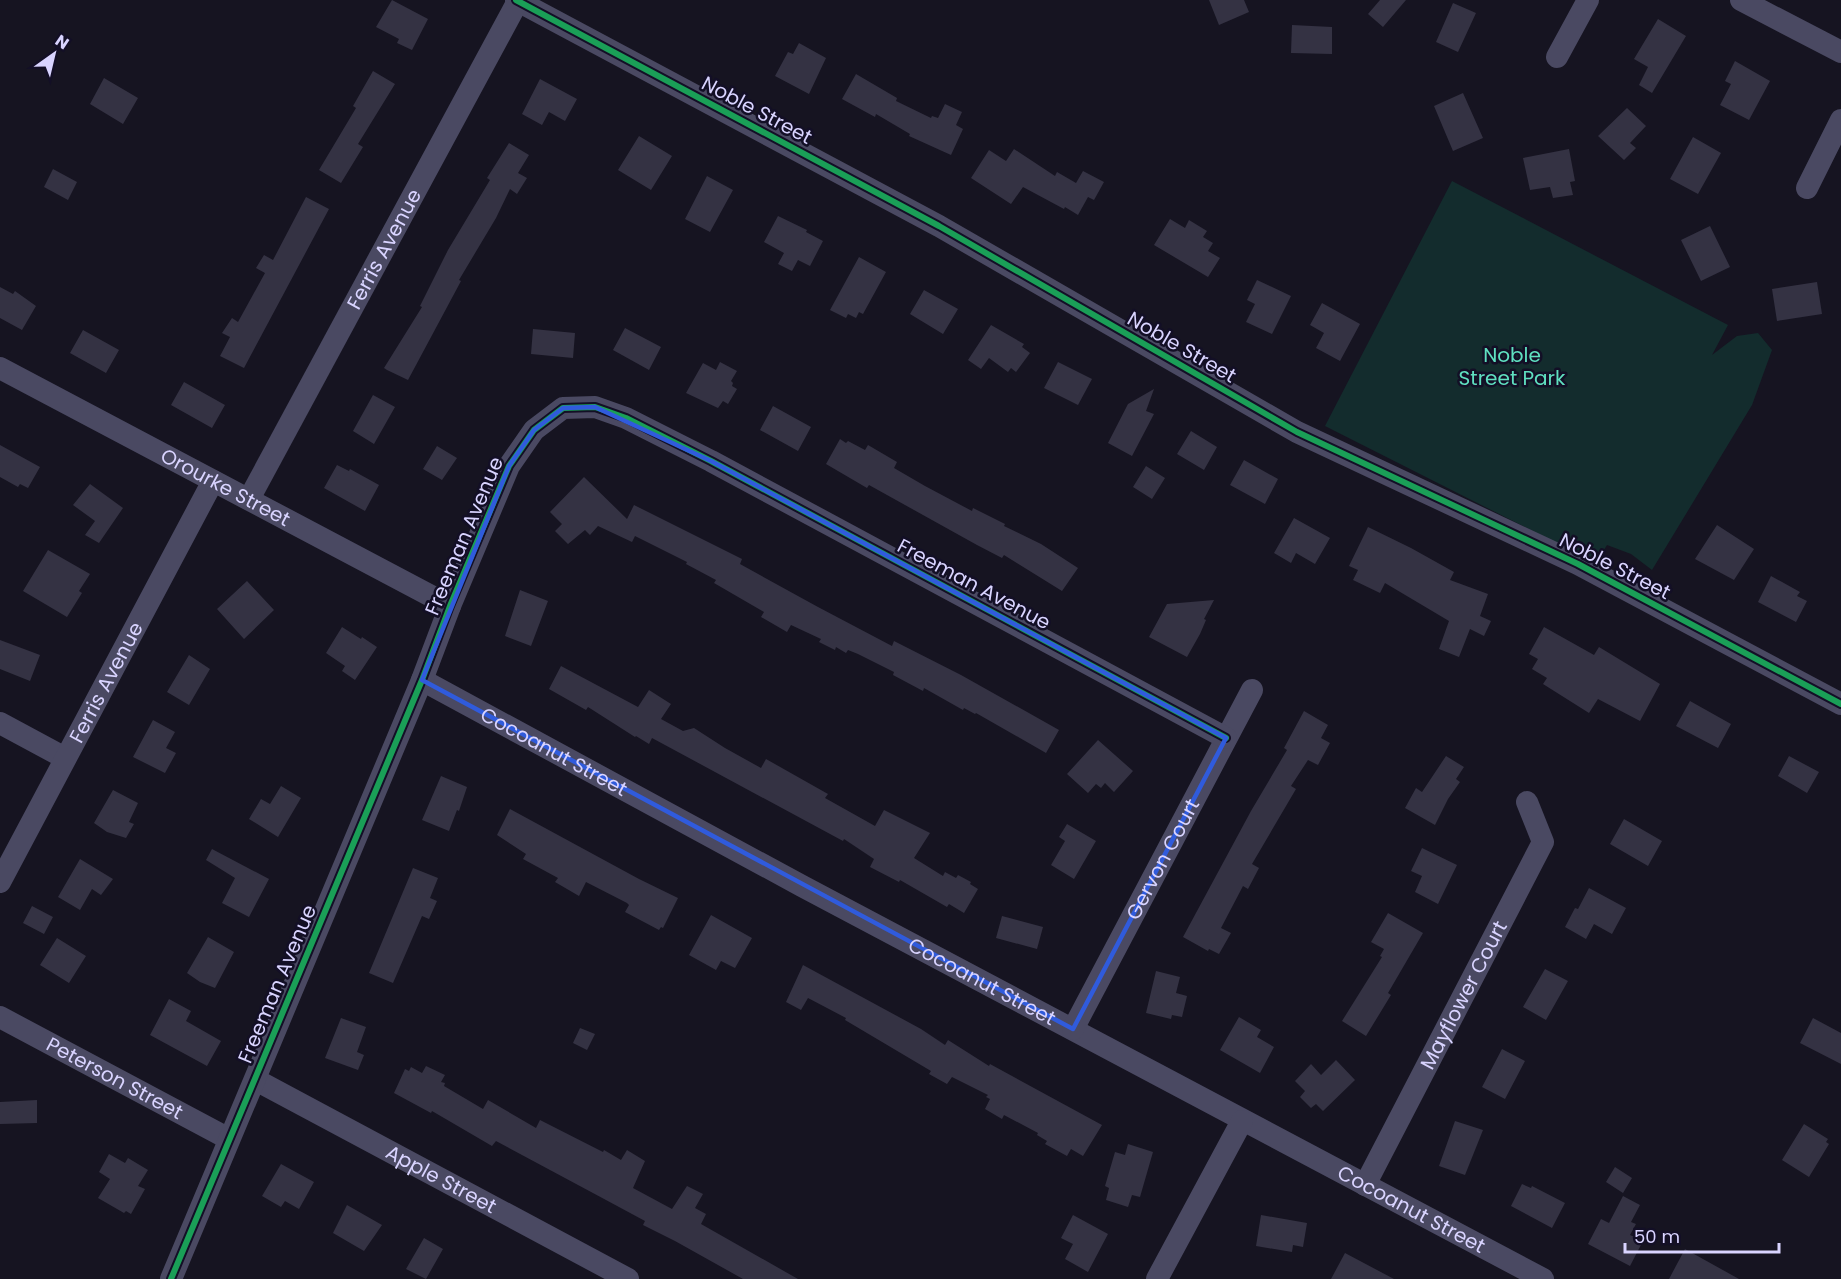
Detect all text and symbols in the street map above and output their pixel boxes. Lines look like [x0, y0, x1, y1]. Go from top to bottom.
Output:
north arrow [24, 24, 84, 84]
text: N [51, 29, 74, 55]
street label: Noble Street [697, 69, 817, 151]
street label: Ferris Avenue [340, 184, 428, 314]
street label: Noble Street [1122, 304, 1242, 390]
park label: Noble Street Park [1459, 341, 1566, 392]
street label: Orourke Street [156, 441, 295, 533]
street label: Freeman Avenue [418, 452, 510, 620]
street label: Noble Street [1554, 526, 1676, 606]
street label: Freeman Avenue [893, 532, 1055, 636]
street label: Ferris Avenue [62, 617, 150, 748]
street label: Cocoanut Street [475, 700, 632, 803]
street label: Gervon Court [1119, 794, 1206, 925]
street label: Freeman Avenue [231, 900, 323, 1068]
street label: Mayflower Court [1413, 916, 1514, 1074]
street label: Cocoanut Street [903, 931, 1061, 1032]
street label: Peterson Street [41, 1030, 188, 1126]
street label: Apple Street [381, 1138, 501, 1220]
street label: Cocoanut Street [1333, 1158, 1490, 1260]
scale bar [1625, 1216, 1780, 1254]
text: 50 m [1634, 1224, 1680, 1249]

